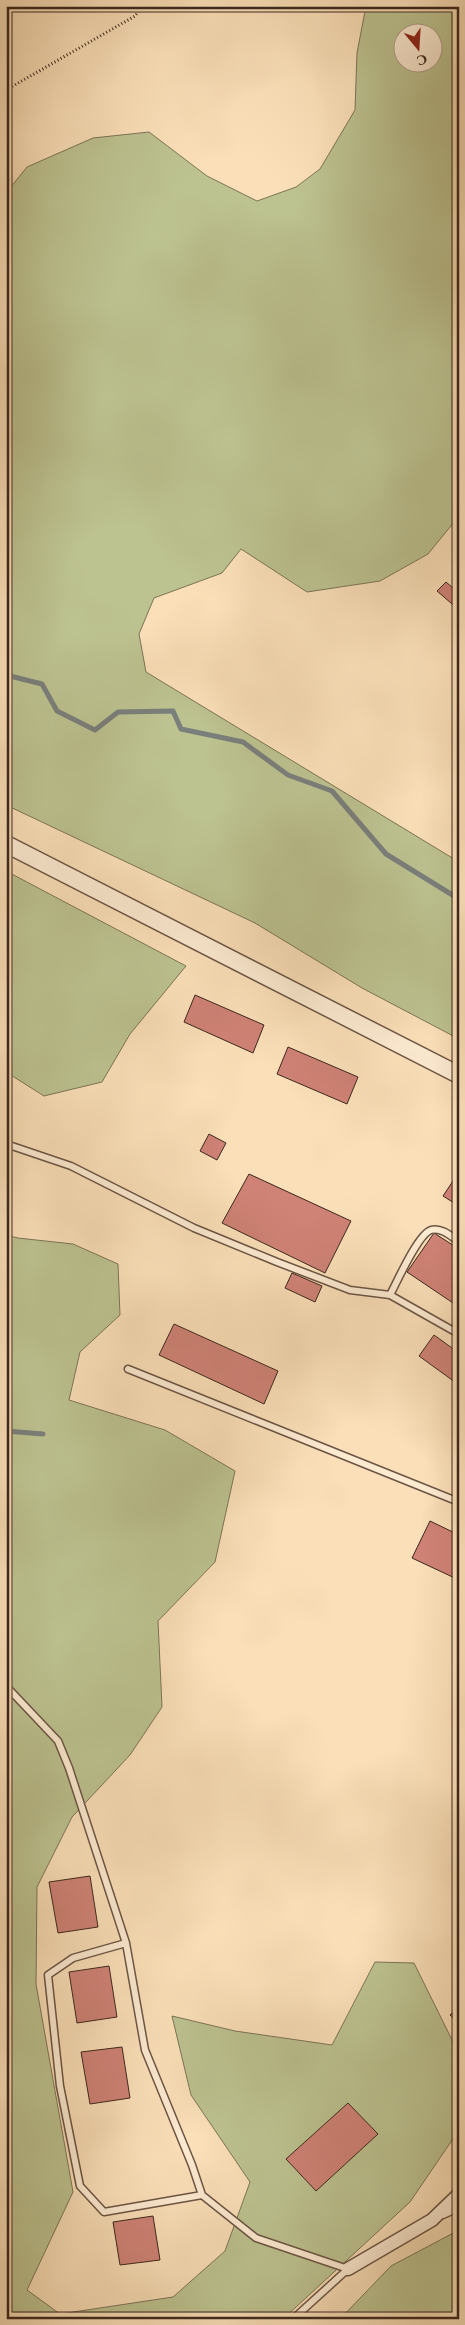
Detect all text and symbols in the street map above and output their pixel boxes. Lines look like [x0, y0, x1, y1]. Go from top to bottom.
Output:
north arrow [392, 22, 442, 72]
text: С [414, 50, 430, 70]

